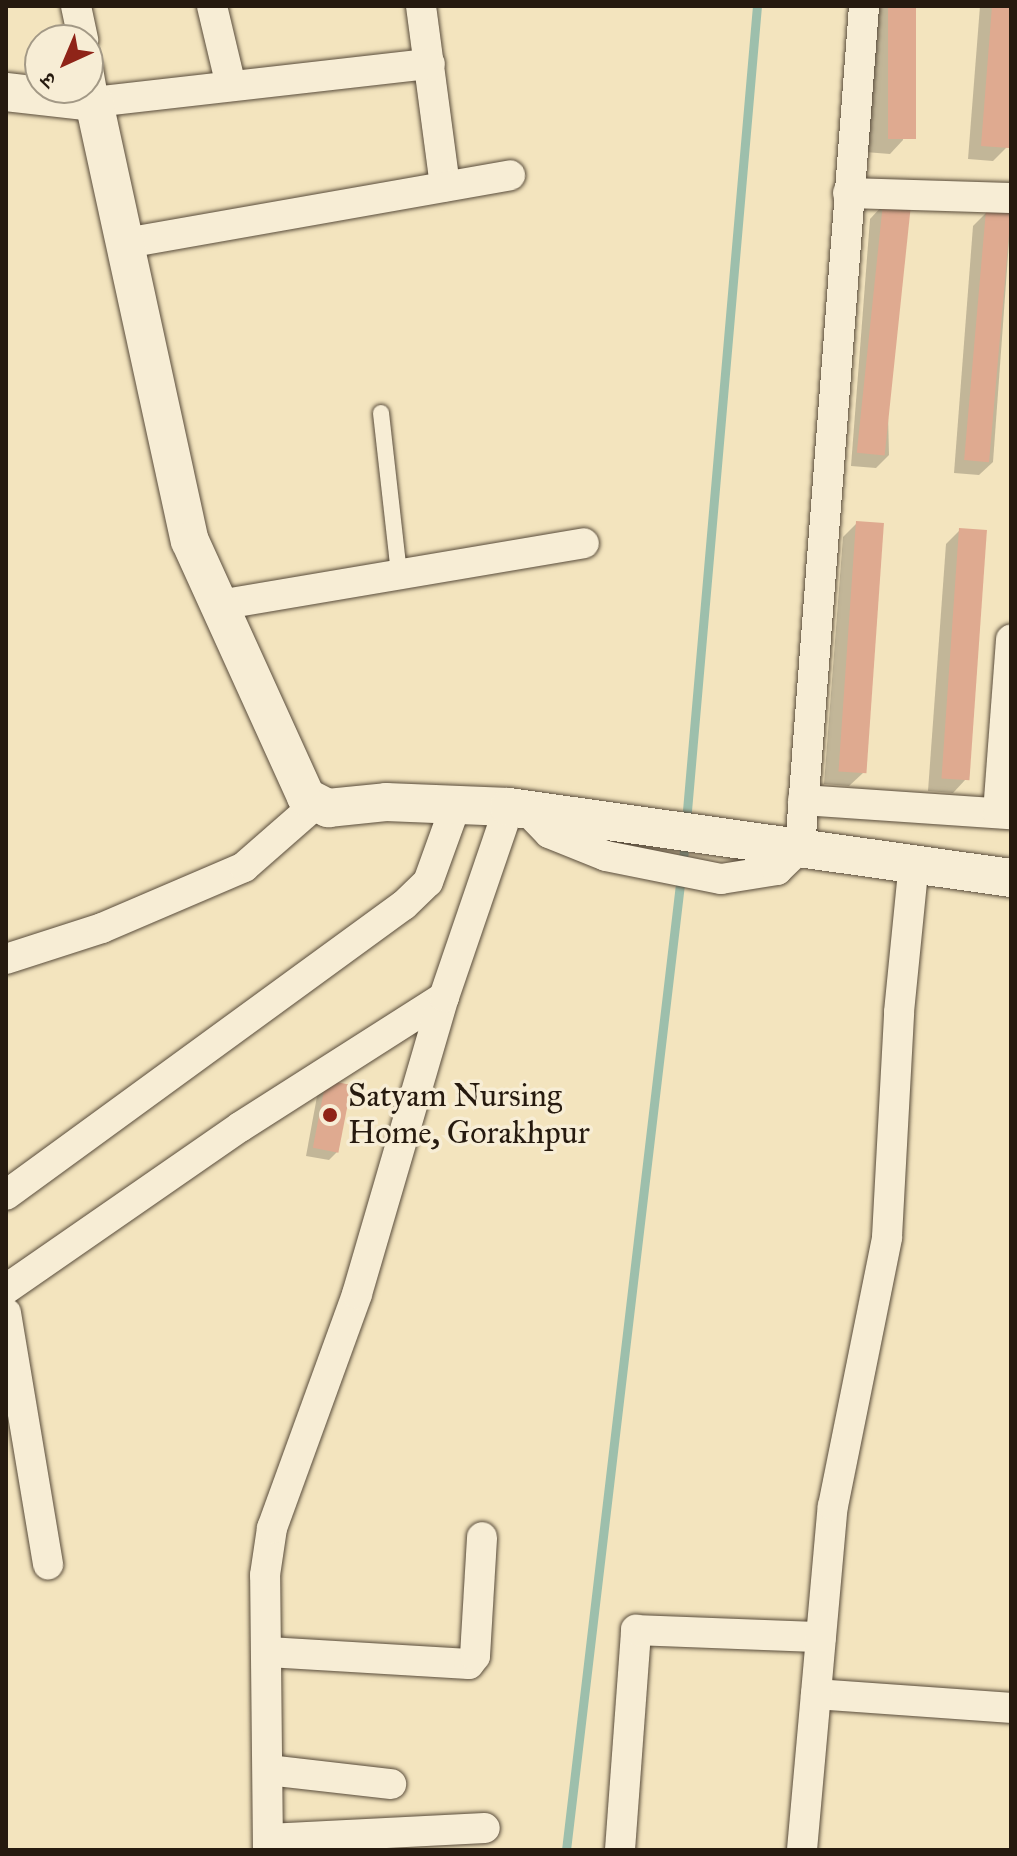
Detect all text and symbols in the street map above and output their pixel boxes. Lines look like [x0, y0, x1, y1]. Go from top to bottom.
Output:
north arrow [24, 24, 104, 104]
text: उ [35, 67, 62, 94]
place label: Satyam Nursing Home, Gorakhpur [348, 1078, 590, 1153]
marker: Satyam Nursing Home, Gorakhpur [319, 1104, 341, 1126]

